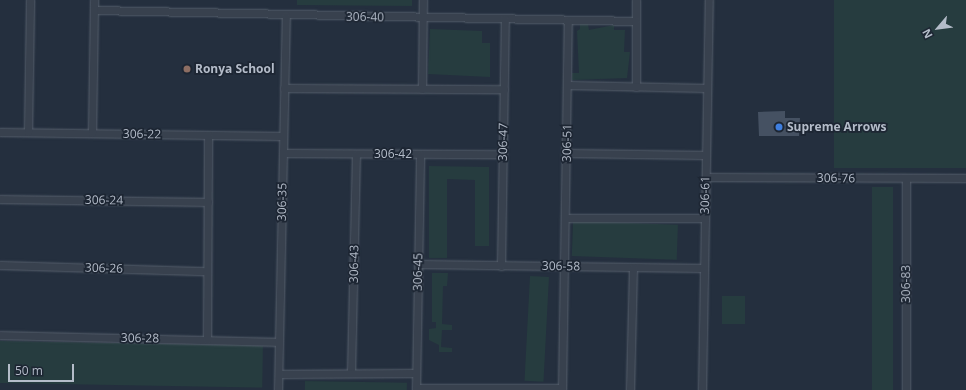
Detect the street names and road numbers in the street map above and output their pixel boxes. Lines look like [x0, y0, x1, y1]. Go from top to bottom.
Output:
street label: 306-40 [346, 9, 384, 25]
street label: 306-47 [495, 123, 511, 161]
street label: 306-51 [559, 124, 575, 162]
street label: 306-22 [123, 126, 161, 142]
street label: 306-42 [374, 147, 412, 161]
street label: 306-76 [817, 170, 855, 186]
street label: 306-61 [697, 176, 713, 214]
street label: 306-35 [274, 183, 290, 221]
street label: 306-24 [85, 192, 123, 208]
street label: 306-43 [346, 245, 362, 283]
street label: 306-45 [410, 253, 426, 291]
street label: 306-58 [542, 258, 580, 274]
street label: 306-26 [85, 260, 123, 276]
street label: 306-83 [899, 265, 913, 303]
street label: 306-28 [121, 330, 159, 346]

